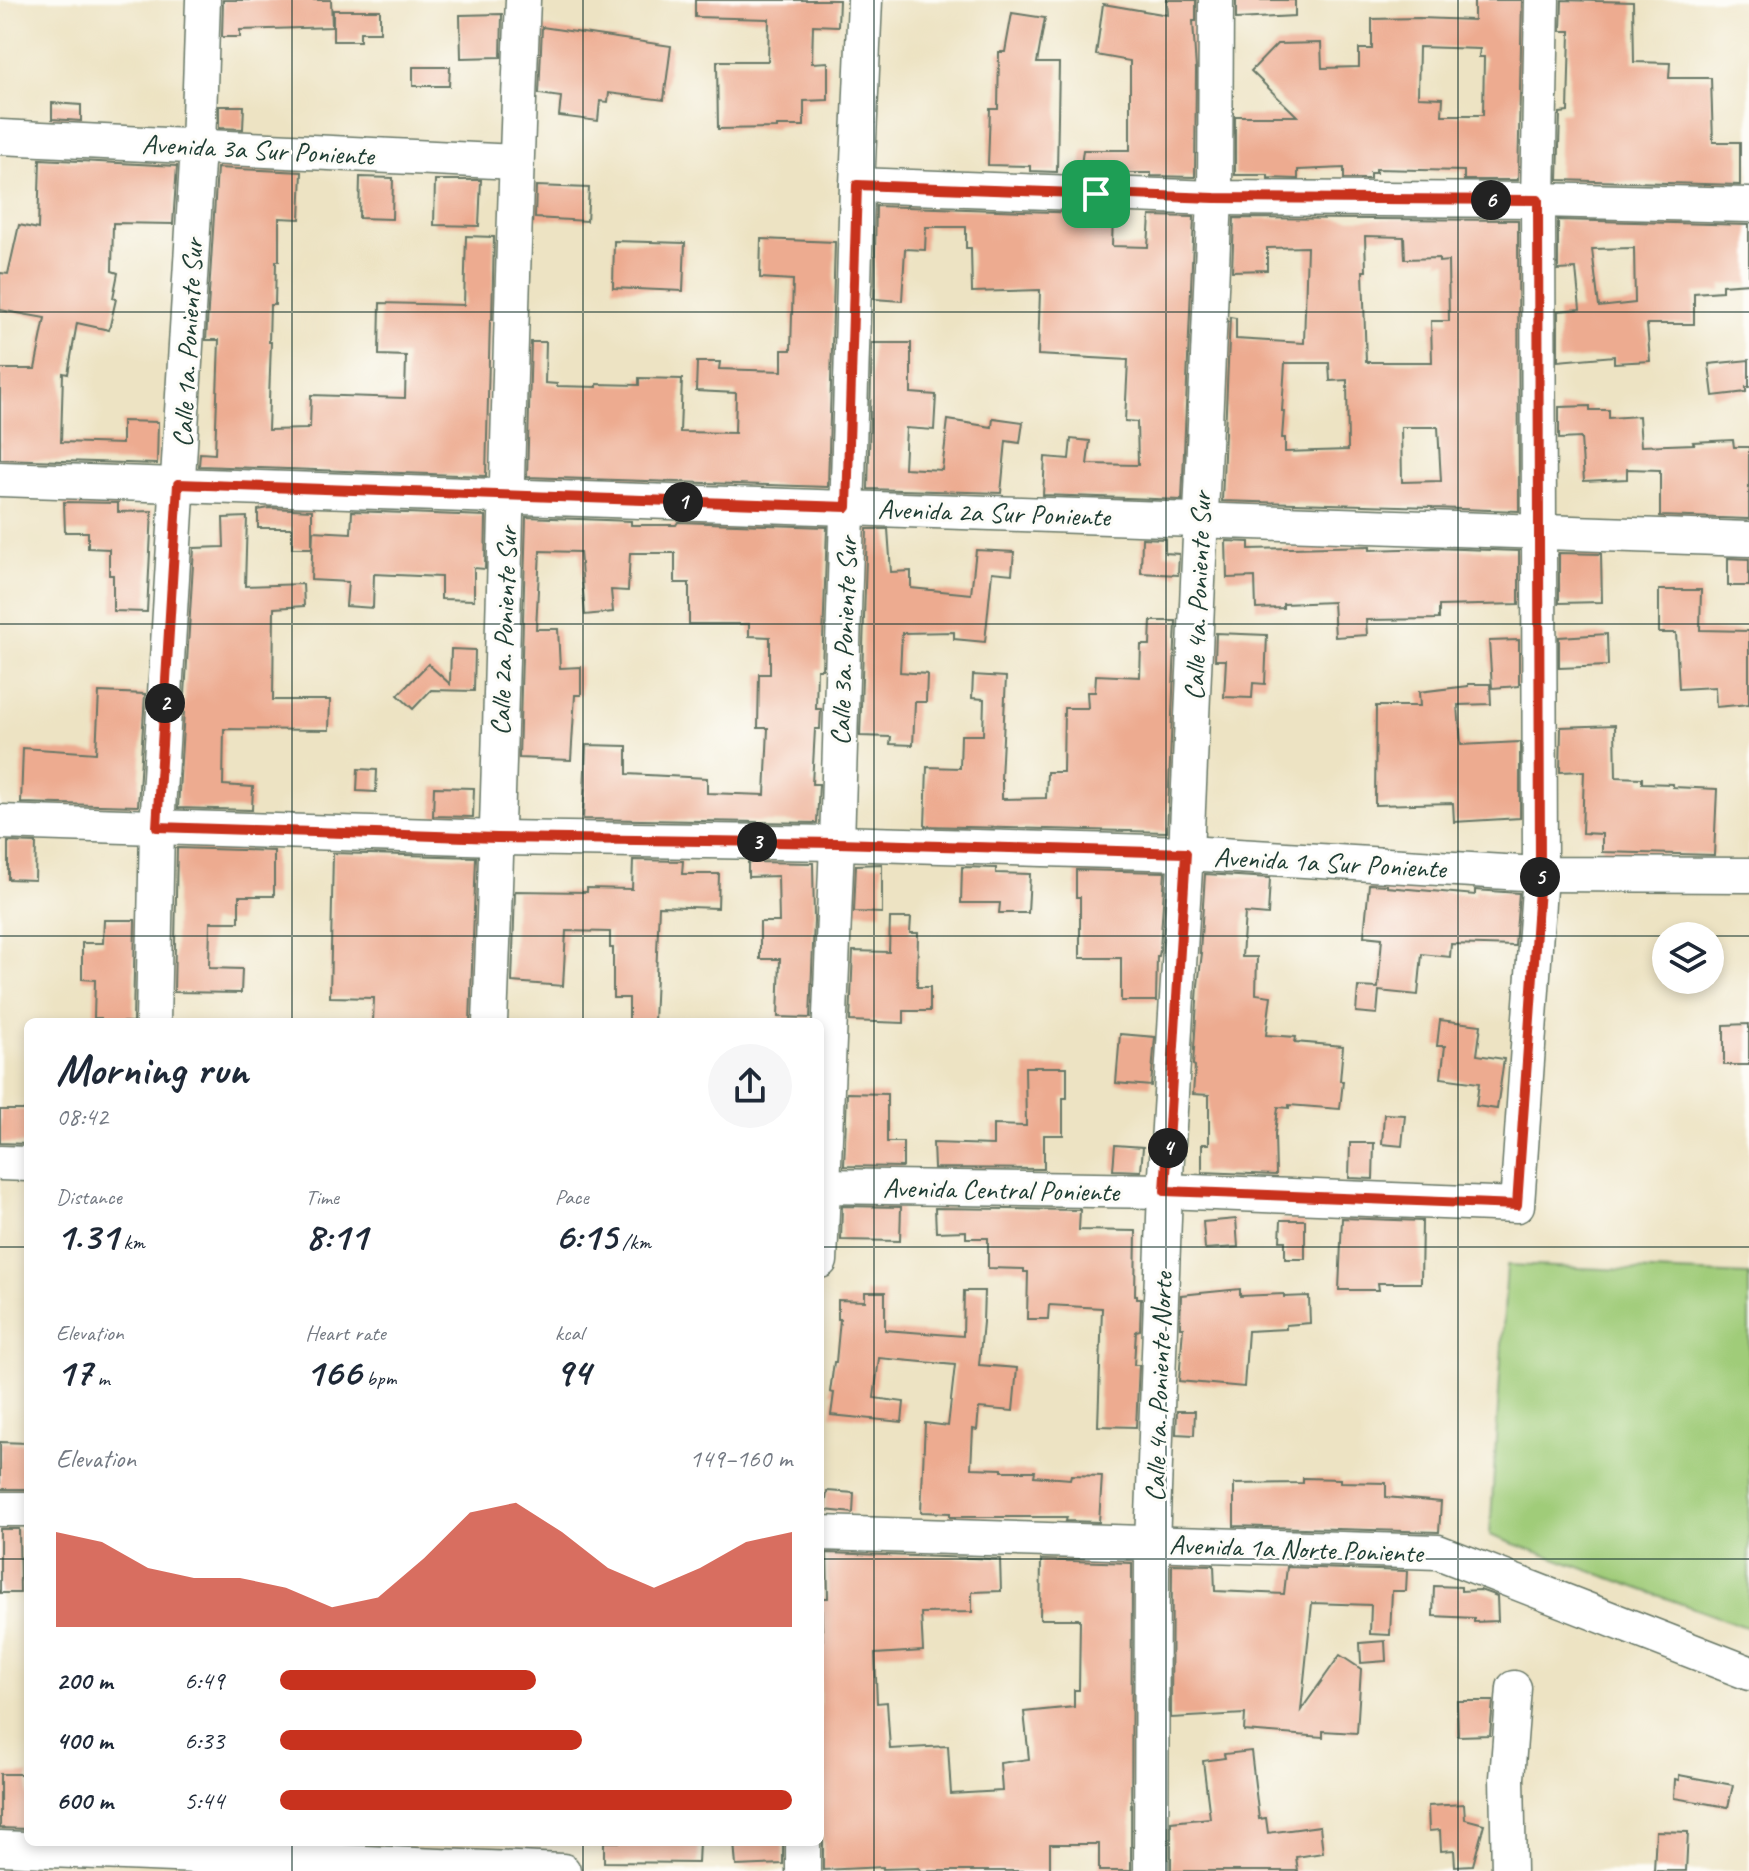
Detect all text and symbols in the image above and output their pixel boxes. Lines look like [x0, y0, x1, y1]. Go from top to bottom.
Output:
street label: Avenida 3a Sur Poniente [141, 126, 377, 173]
pin [1062, 160, 1130, 228]
icon: arrive [1074, 172, 1118, 216]
pin: 6 [1471, 180, 1511, 220]
text: 6 [1486, 186, 1496, 214]
street label: Calle 1a. Poniente Sur [165, 235, 211, 448]
pin: 1 [663, 482, 703, 522]
text: 1 [678, 488, 688, 516]
street label: Calle 4a. Poniente Sur [1176, 488, 1219, 701]
street label: Avenida 2a Sur Poniente [877, 491, 1113, 534]
street label: Calle 2a. Poniente Sur [482, 523, 525, 736]
street label: Calle 3a. Poniente Sur [822, 533, 865, 746]
pin: 2 [145, 683, 185, 723]
text: 2 [160, 689, 170, 717]
pin: 3 [737, 822, 777, 862]
text: 3 [752, 828, 762, 856]
street label: Avenida 1a Sur Poniente [1213, 839, 1449, 886]
pin: 5 [1520, 857, 1560, 897]
text: 5 [1535, 863, 1545, 891]
map controls [1652, 922, 1724, 994]
button: layers [1652, 922, 1724, 994]
text: Morning run [56, 1042, 248, 1097]
button: share [708, 1044, 792, 1128]
text: 08:42 [56, 1100, 108, 1133]
pin: 4 [1148, 1128, 1188, 1168]
text: 4 [1163, 1134, 1173, 1162]
street label: Avenida Central Poniente [883, 1170, 1121, 1209]
text: Distance [56, 1183, 122, 1211]
text: Time [305, 1183, 339, 1211]
text: Pace [555, 1183, 589, 1211]
text: 1.31 [56, 1211, 118, 1261]
text: 8:11 [305, 1211, 367, 1261]
text: 6:15 [555, 1211, 617, 1261]
text: km [118, 1228, 145, 1256]
text: /km [617, 1228, 651, 1256]
street label: Calle 4a. Poniente Norte [1137, 1270, 1180, 1502]
text: Elevation [56, 1319, 124, 1347]
text: Heart rate [305, 1319, 386, 1347]
text: kcal [555, 1319, 584, 1347]
text: 17 [56, 1347, 92, 1397]
text: 166 [305, 1347, 361, 1397]
text: 94 [555, 1347, 590, 1397]
text: m [92, 1364, 110, 1392]
text: bpm [361, 1364, 397, 1392]
text: Elevation [56, 1442, 136, 1475]
text: 149–160 m [689, 1442, 792, 1475]
street label: Avenida 1a Norte Poniente [1169, 1527, 1425, 1570]
text: 200 m [56, 1664, 112, 1697]
text: 6:49 [184, 1664, 224, 1697]
text: 400 m [56, 1724, 112, 1757]
text: 6:33 [184, 1724, 224, 1757]
text: 600 m [56, 1784, 113, 1817]
text: 5:44 [184, 1784, 224, 1817]

